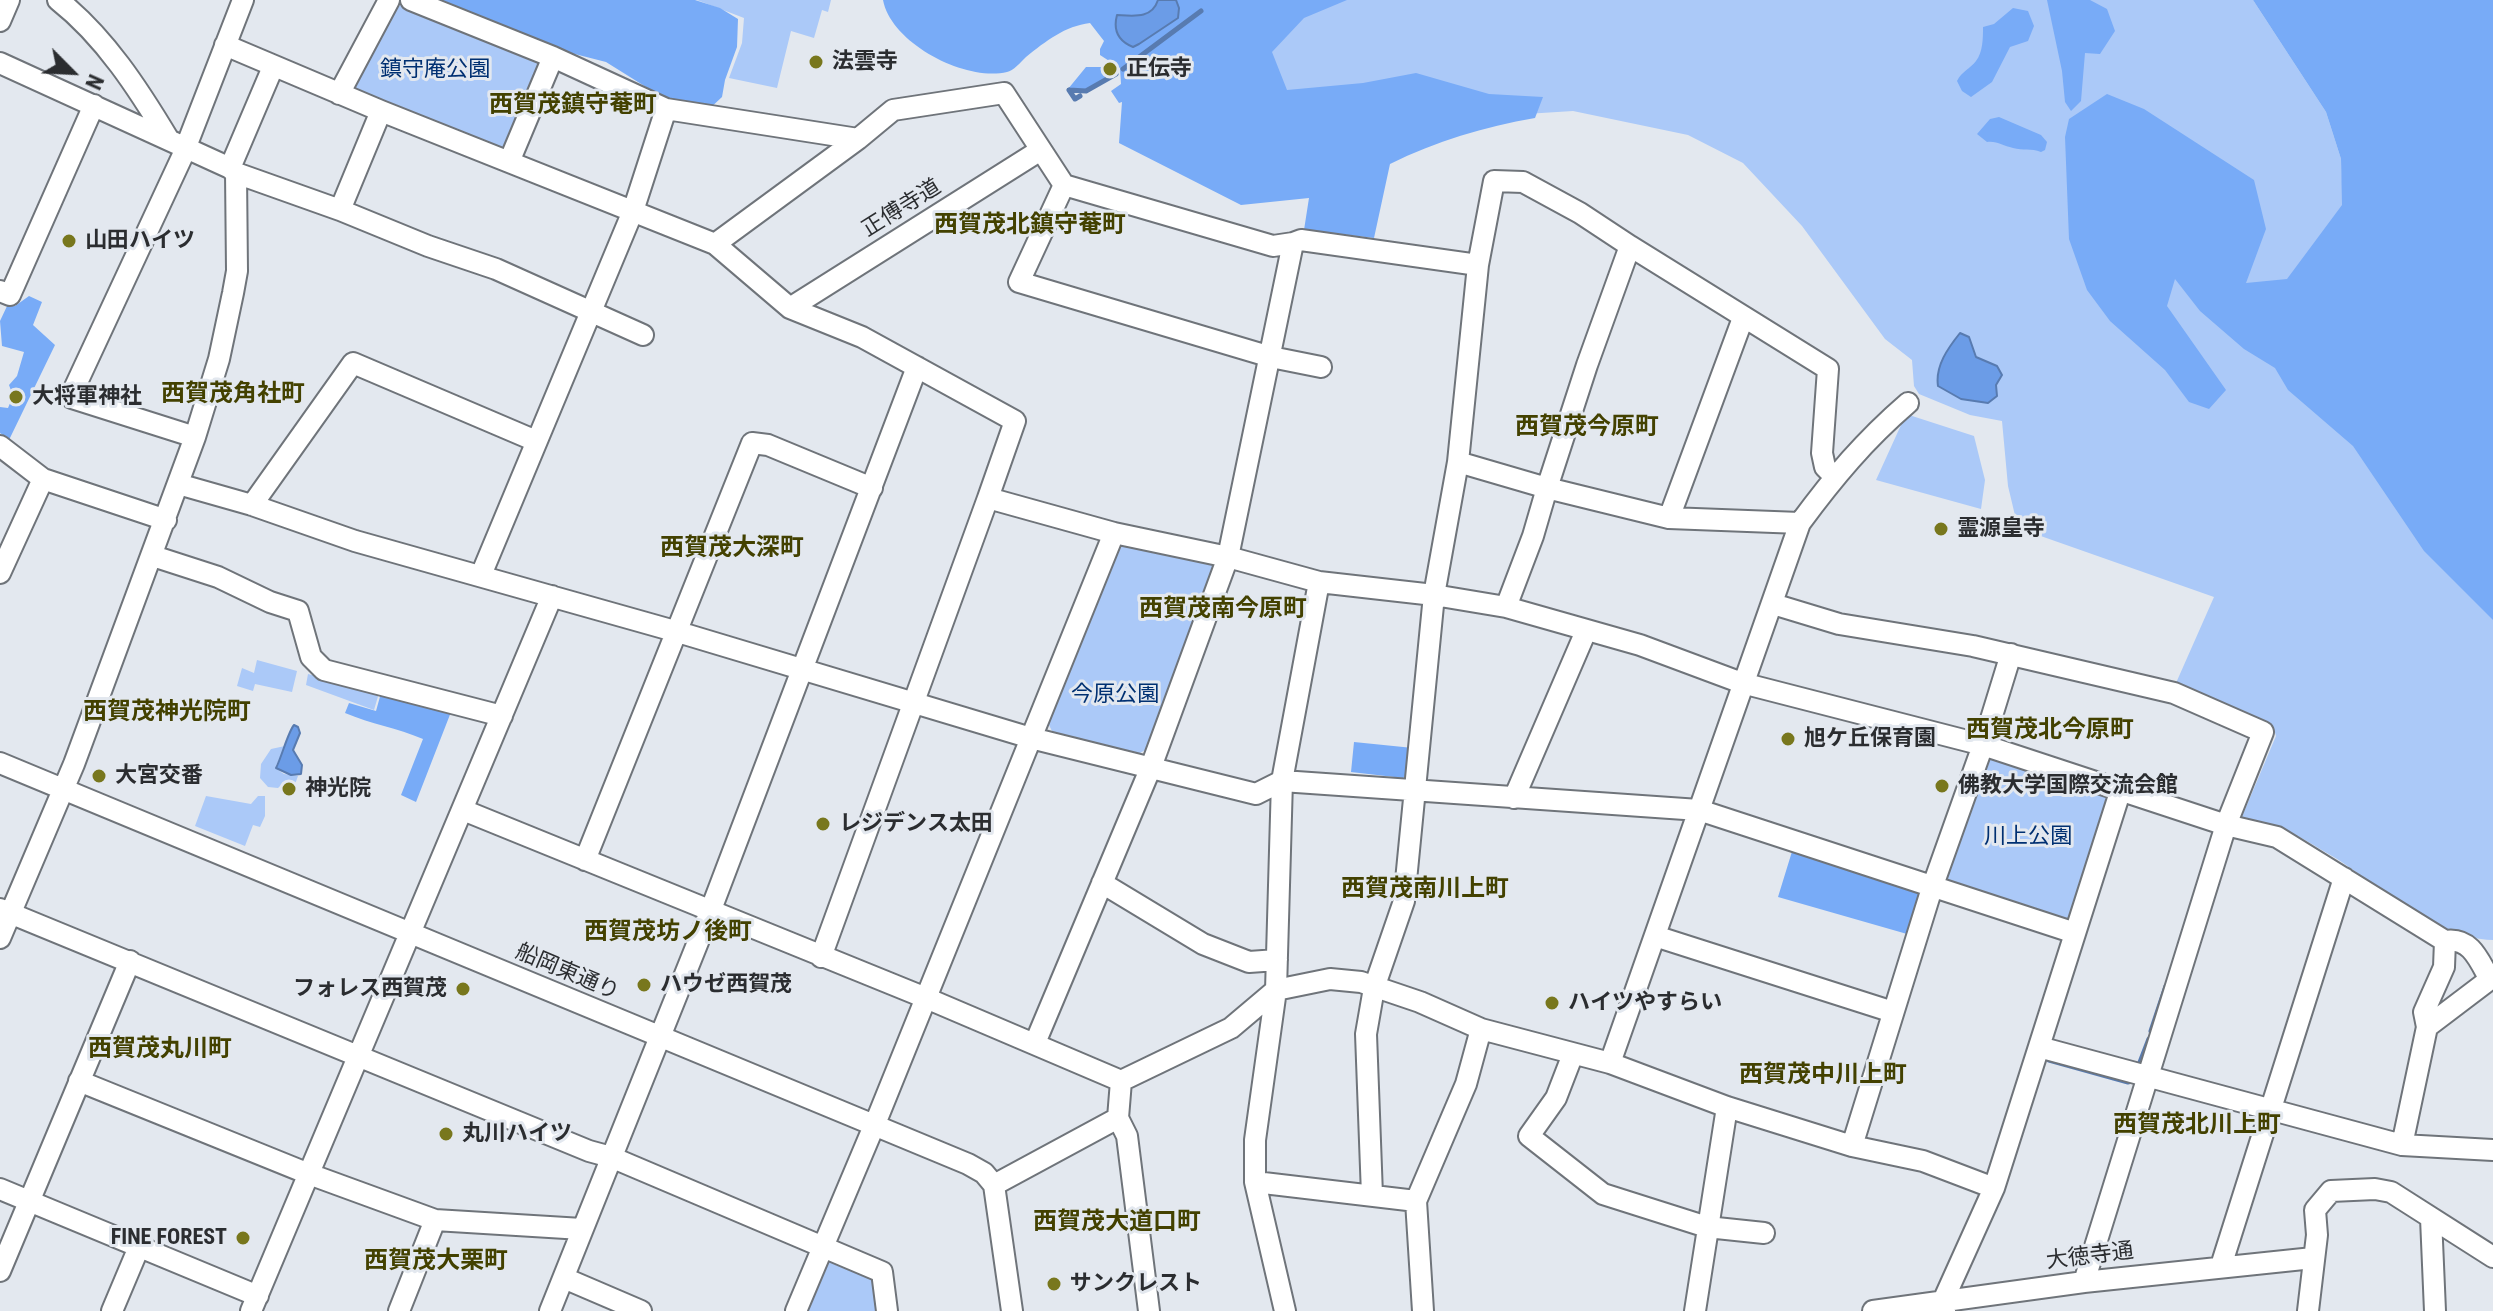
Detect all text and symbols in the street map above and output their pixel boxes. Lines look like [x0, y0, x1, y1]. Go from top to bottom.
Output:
north arrow [32, 32, 112, 112]
place label: 法雲寺 [832, 49, 898, 75]
marker: 法雲寺 [807, 53, 825, 71]
place label: 正伝寺 [1126, 56, 1192, 82]
park label: 鎮守庵公園 [380, 57, 490, 83]
marker: 正伝寺 [1101, 60, 1119, 78]
text: N [80, 71, 109, 93]
district label: 西賀茂鎮守菴町 [489, 92, 657, 120]
street label: 正傅寺道 [858, 174, 946, 244]
district label: 西賀茂北鎮守菴町 [934, 212, 1126, 240]
place label: 山田ハイツ [85, 228, 195, 254]
marker: 山田ハイツ [60, 232, 78, 250]
district label: 西賀茂角社町 [161, 381, 305, 409]
place label: 大将軍神社 [32, 384, 142, 410]
marker: 大将軍神社 [7, 388, 25, 406]
district label: 西賀茂今原町 [1515, 414, 1659, 442]
place label: 霊源皇寺 [1957, 516, 2045, 542]
marker: 霊源皇寺 [1932, 520, 1950, 538]
district label: 西賀茂大深町 [660, 535, 804, 563]
district label: 西賀茂南今原町 [1139, 596, 1307, 624]
park label: 今原公園 [1071, 682, 1159, 708]
district label: 西賀茂神光院町 [83, 699, 251, 727]
district label: 西賀茂北今原町 [1966, 717, 2134, 745]
place label: 旭ケ丘保育園 [1804, 726, 1936, 752]
marker: 旭ケ丘保育園 [1779, 730, 1797, 748]
place label: 大宮交番 [115, 763, 203, 789]
marker: 大宮交番 [90, 767, 108, 785]
place label: 佛教大学国際交流会館 [1958, 773, 2178, 799]
place label: 神光院 [305, 776, 371, 802]
marker: 佛教大学国際交流会館 [1933, 777, 1951, 795]
marker: 神光院 [280, 780, 298, 798]
place label: レジデンス太田 [839, 811, 993, 837]
marker: レジデンス太田 [814, 815, 832, 833]
park label: 川上公園 [1984, 824, 2072, 850]
district label: 西賀茂南川上町 [1341, 876, 1509, 904]
district label: 西賀茂坊ノ後町 [584, 919, 752, 947]
street label: 船岡東通り [511, 939, 623, 1007]
place label: ハウゼ西賀茂 [660, 972, 792, 998]
place label: フォレス西賀茂 [293, 976, 447, 1002]
marker: ハウゼ西賀茂 [635, 976, 653, 994]
marker: フォレス西賀茂 [454, 980, 472, 998]
place label: ハイツやすらい [1568, 990, 1722, 1016]
marker: ハイツやすらい [1543, 994, 1561, 1012]
district label: 西賀茂丸川町 [88, 1036, 232, 1064]
district label: 西賀茂中川上町 [1739, 1062, 1907, 1090]
district label: 西賀茂北川上町 [2113, 1112, 2281, 1140]
place label: 丸川ハイツ [462, 1121, 572, 1147]
marker: 丸川ハイツ [437, 1125, 455, 1143]
district label: 西賀茂大道口町 [1033, 1209, 1201, 1237]
place label: FINE FOREST [111, 1225, 227, 1251]
marker: FINE FOREST [234, 1229, 252, 1247]
street label: 大徳寺通 [2045, 1239, 2135, 1275]
district label: 西賀茂大栗町 [364, 1248, 508, 1276]
place label: サンクレスト [1070, 1271, 1202, 1297]
marker: サンクレスト [1045, 1275, 1063, 1293]

